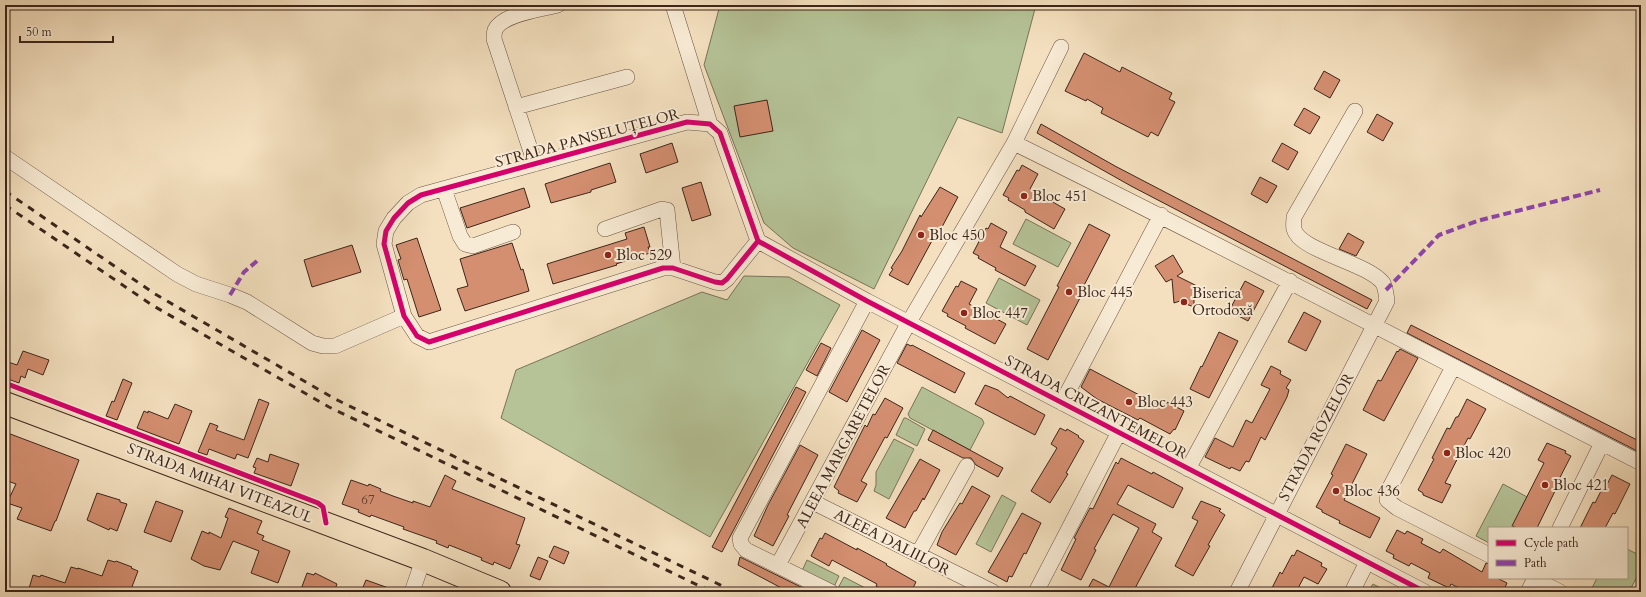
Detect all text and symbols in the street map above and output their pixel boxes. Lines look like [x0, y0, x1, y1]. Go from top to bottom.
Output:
scale bar [20, 18, 113, 44]
text: 50 m [26, 24, 53, 40]
street label: STRADA PANSELUȚELOR [493, 104, 682, 172]
place label: Bloc 451 [1032, 186, 1088, 206]
marker: Bloc 451 [1019, 191, 1029, 201]
place label: Bloc 450 [929, 225, 985, 245]
marker: Bloc 450 [916, 230, 926, 240]
place label: Bloc 529 [616, 245, 672, 265]
marker: Bloc 529 [603, 250, 613, 260]
place label: Bloc 445 [1077, 282, 1133, 302]
place label: Biserica Ortodoxă [1192, 283, 1254, 320]
marker: Bloc 445 [1064, 287, 1074, 297]
marker: Biserica Ortodoxă [1179, 297, 1189, 307]
place label: Bloc 447 [972, 303, 1028, 323]
marker: Bloc 447 [959, 308, 969, 318]
street label: STRADA CRIZANTEMELOR [1001, 350, 1191, 464]
street label: ALEEA MARGARETELOR [791, 360, 895, 532]
street label: STRADA ROZELOR [1274, 369, 1358, 504]
place label: Bloc 443 [1137, 392, 1193, 412]
marker: Bloc 443 [1124, 397, 1134, 407]
street label: STRADA MIHAI VITEAZUL [124, 438, 316, 528]
place label: Bloc 420 [1455, 443, 1511, 463]
marker: Bloc 420 [1442, 448, 1452, 458]
place label: Bloc 421 [1553, 475, 1609, 495]
marker: Bloc 421 [1540, 480, 1550, 490]
place label: Bloc 436 [1344, 481, 1400, 501]
marker: Bloc 436 [1331, 486, 1341, 496]
house number: 67 [361, 491, 375, 509]
street label: ALEEA DALIILOR [831, 504, 954, 580]
legend [1488, 527, 1628, 579]
text: Cycle path [1524, 535, 1579, 551]
text: Path [1524, 555, 1547, 571]

